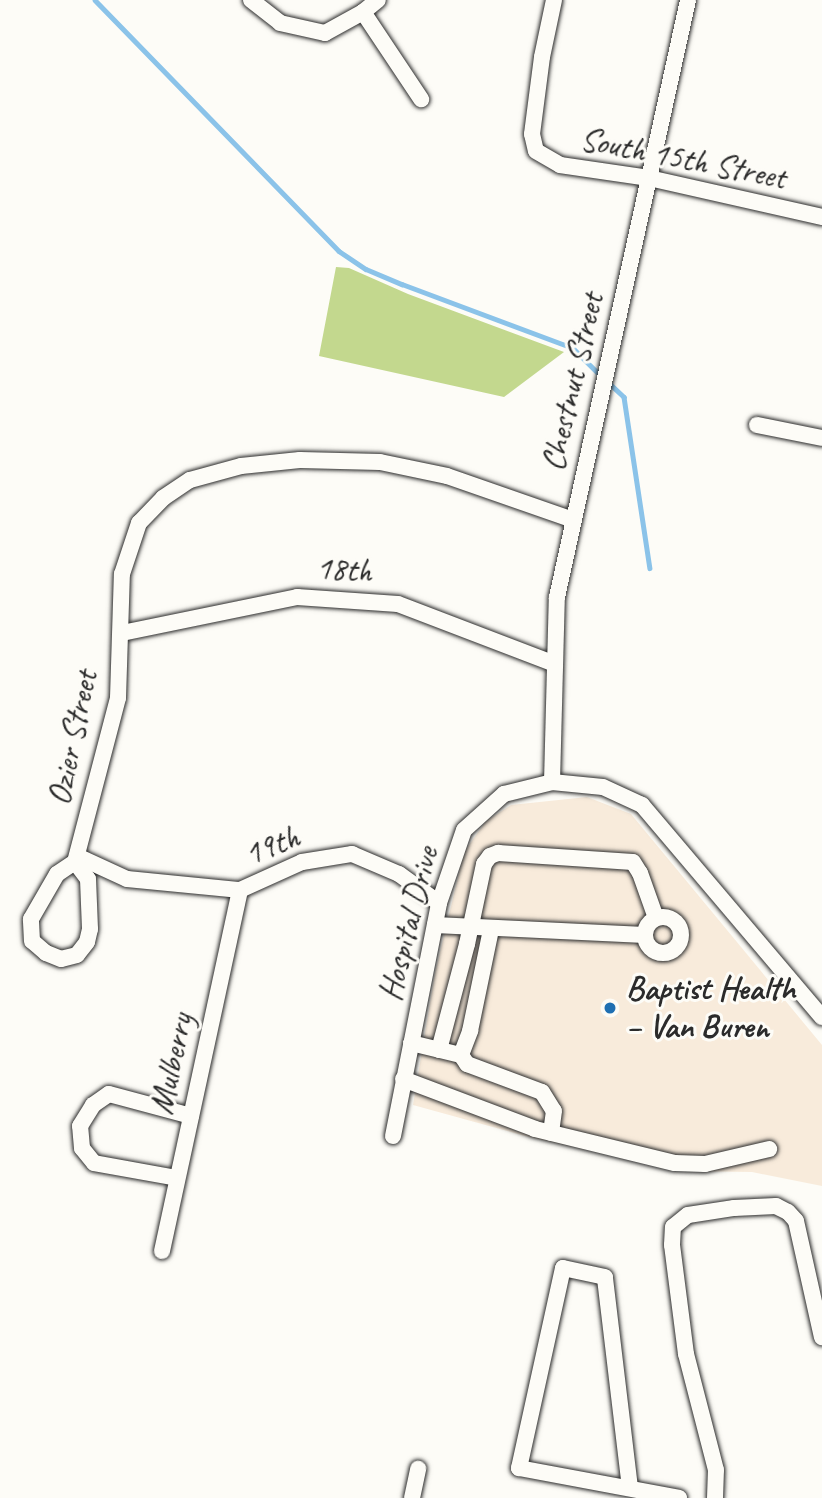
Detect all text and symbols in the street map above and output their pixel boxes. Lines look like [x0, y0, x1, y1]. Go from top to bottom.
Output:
street label: South 15th Street [577, 120, 789, 198]
street label: Chestnut Street [533, 289, 613, 475]
street label: 18th [315, 548, 373, 592]
street label: Ozier Street [39, 667, 107, 809]
street label: 19th [239, 818, 305, 874]
street label: Hospital Drive [371, 843, 447, 1005]
place label: Baptist Health – Van Buren [626, 969, 794, 1047]
marker: Baptist Health – Van Buren [600, 998, 620, 1018]
street label: Mulberry [142, 1010, 202, 1118]

